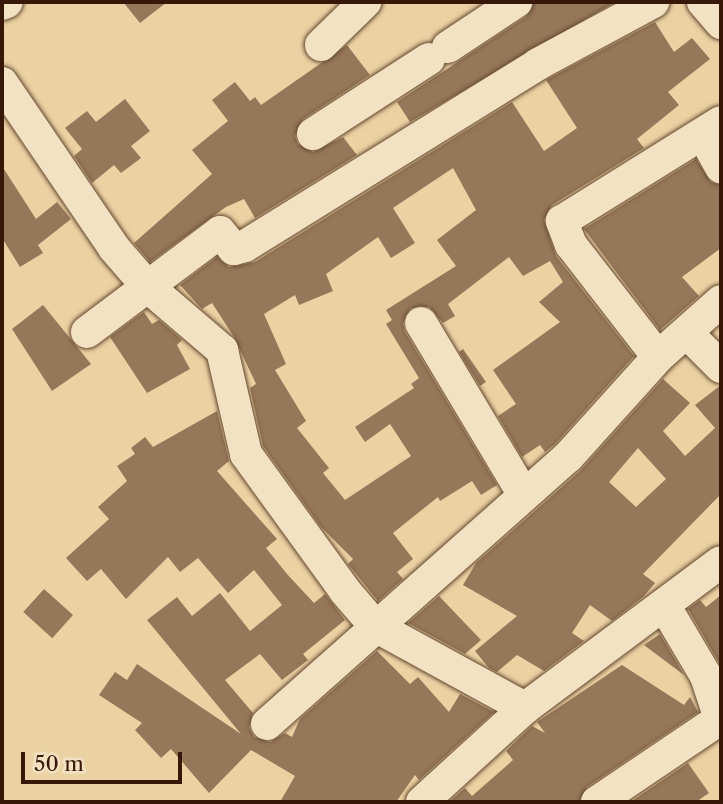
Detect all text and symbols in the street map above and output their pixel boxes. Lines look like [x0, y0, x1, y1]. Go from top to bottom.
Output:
scale bar [24, 738, 186, 782]
text: 50 m [34, 751, 84, 776]

